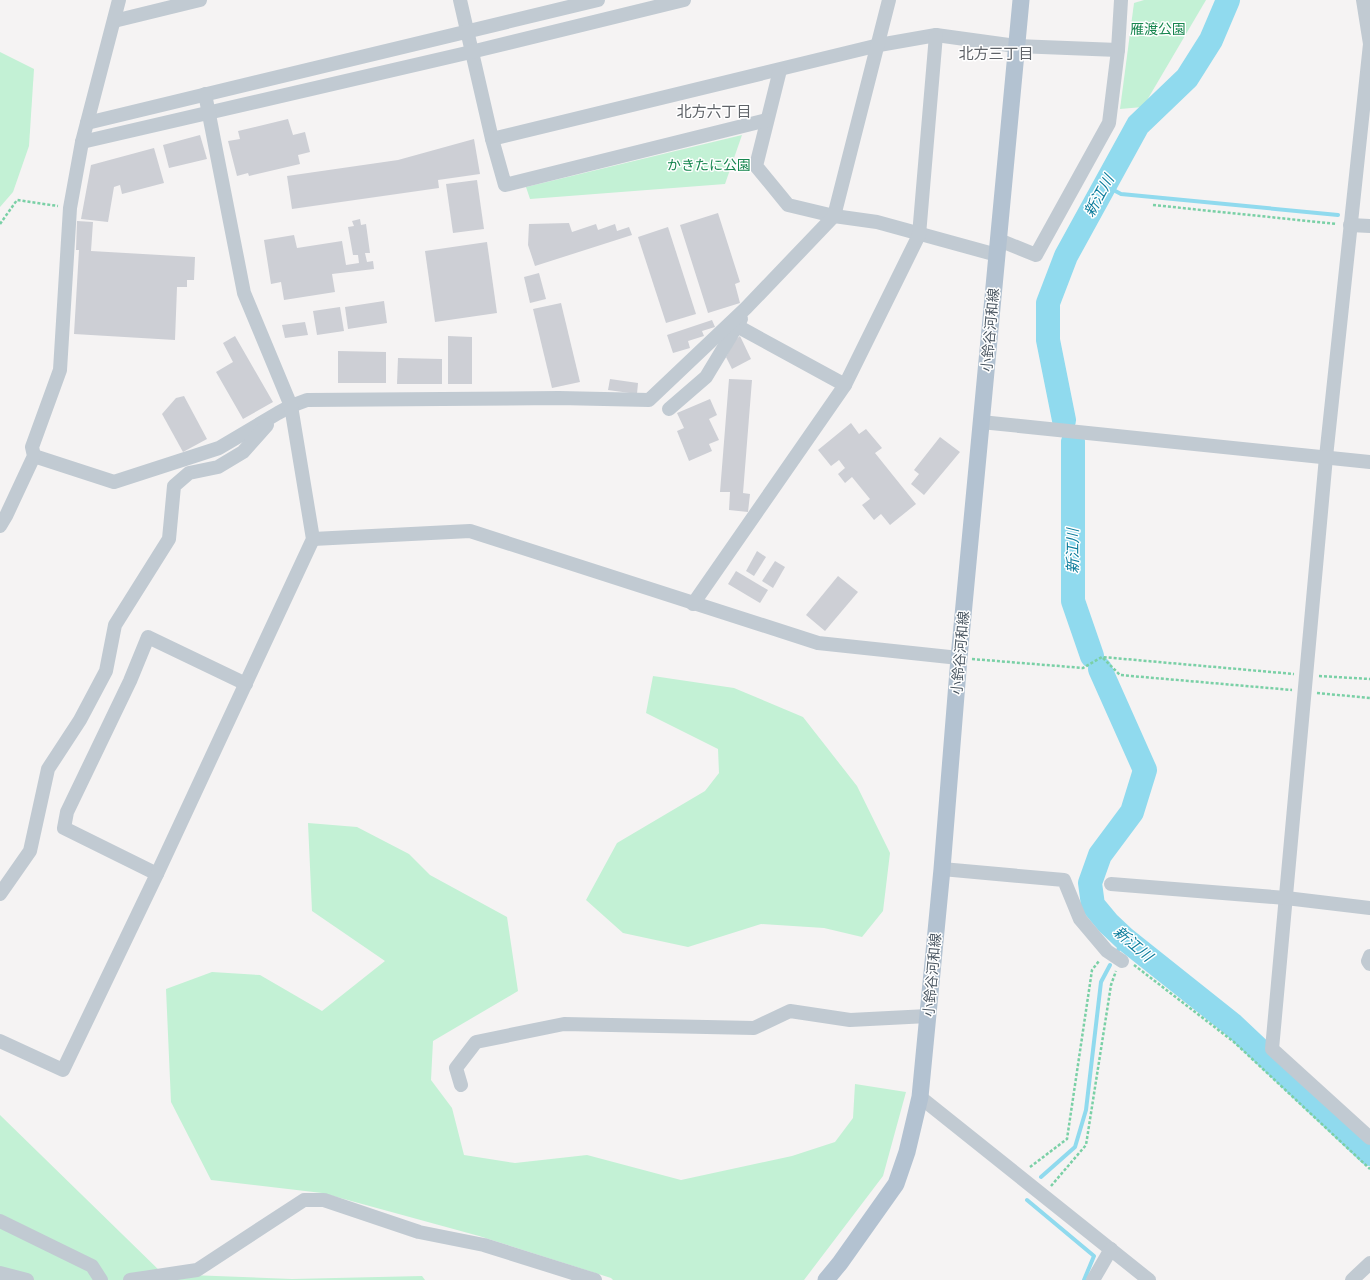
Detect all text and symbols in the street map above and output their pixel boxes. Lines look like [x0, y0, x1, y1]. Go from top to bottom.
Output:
park label: 雁渡公園 [1130, 21, 1186, 37]
district label: 北方三丁目 [958, 45, 1034, 62]
district label: 北方六丁目 [676, 103, 752, 120]
park label: かきたに公園 [667, 157, 751, 173]
water label: 新江川 [1080, 170, 1118, 220]
street label: 小鈴谷河和線 [978, 287, 1002, 373]
water label: 新江川 [1064, 527, 1081, 574]
street label: 小鈴谷河和線 [948, 610, 972, 696]
water label: 新江川 [1111, 923, 1158, 966]
street label: 小鈴谷河和線 [920, 932, 944, 1018]

